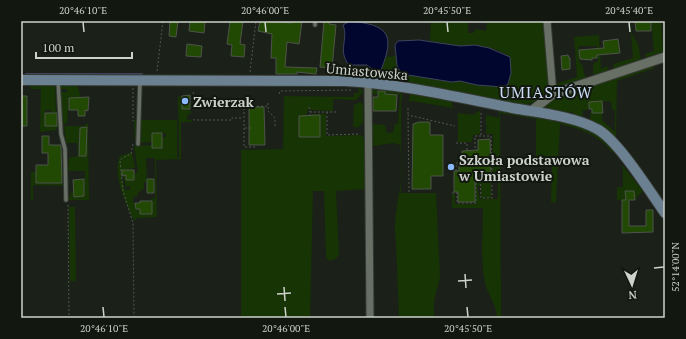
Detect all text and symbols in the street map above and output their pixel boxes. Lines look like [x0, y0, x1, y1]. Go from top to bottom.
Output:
text: 20°46'10"E [59, 4, 107, 17]
text: 20°46'00"E [241, 4, 289, 17]
text: 20°45'50"E [423, 4, 471, 17]
text: 20°45'40"E [605, 4, 653, 17]
scale bar [36, 34, 132, 60]
text: 100 m [42, 40, 75, 55]
street label: Umiastowska [325, 58, 409, 84]
district label: UMIASTÓW [499, 81, 593, 103]
place label: Zwierzak [193, 92, 254, 111]
marker: Zwierzak [180, 96, 190, 106]
place label: Szkoła podstawowa w Umiastowie [458, 150, 590, 185]
marker: Szkoła podstawowa w Umiastowie [446, 162, 456, 172]
text: 52°14'00"N [669, 242, 682, 292]
north arrow [612, 265, 652, 305]
text: N [627, 288, 637, 302]
text: 20°46'10"E [80, 322, 128, 335]
text: 20°46'00"E [262, 322, 310, 335]
text: 20°45'50"E [444, 322, 492, 335]

